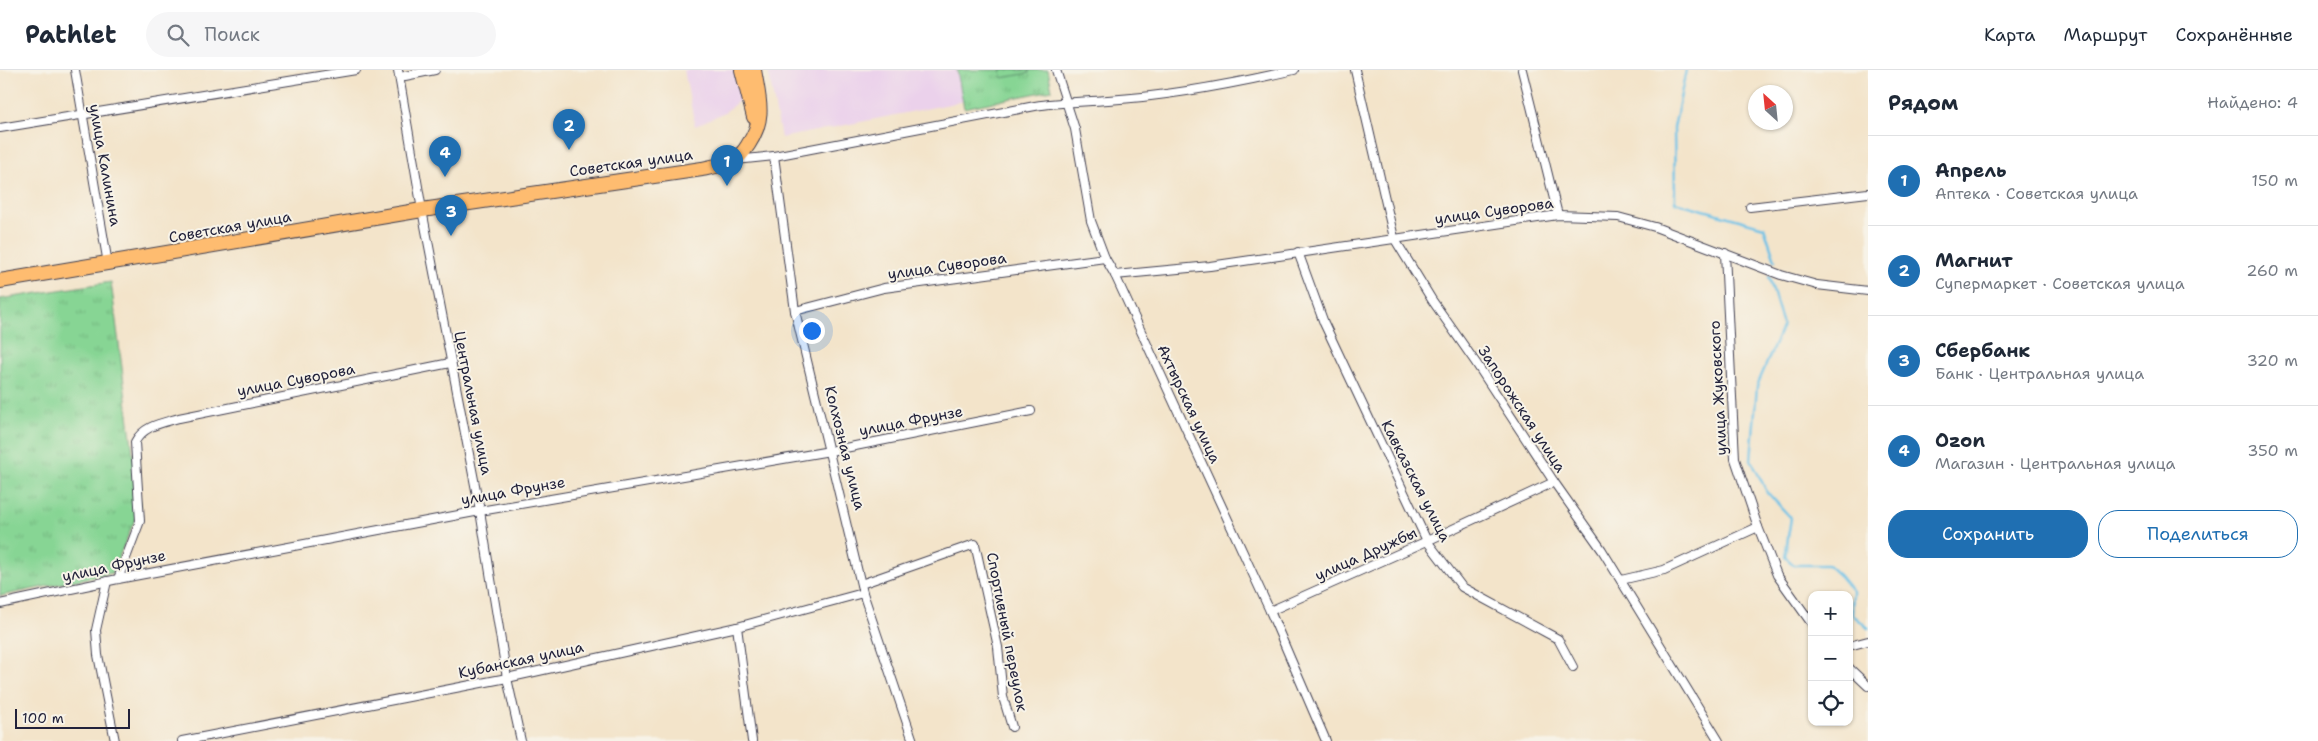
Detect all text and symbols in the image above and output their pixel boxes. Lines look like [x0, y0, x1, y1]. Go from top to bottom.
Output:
search box [146, 12, 496, 57]
text: Pathlet [25, 19, 116, 51]
icon: search [164, 21, 192, 49]
text: Поиск [204, 22, 260, 47]
text: Карта [1984, 23, 2035, 47]
text: Маршрут [2063, 23, 2147, 47]
text: Сохранённые [2175, 23, 2293, 47]
north arrow [1748, 85, 1793, 130]
text: Рядом [1888, 89, 1958, 117]
text: Найдено: 4 [2207, 92, 2298, 113]
street label: улица Калинина [84, 102, 126, 228]
pin: 2 [553, 109, 585, 150]
pin: 4 [429, 136, 461, 177]
street label: Советская улица [568, 144, 694, 182]
pin: 1 [711, 145, 743, 186]
text: Апрель [1935, 158, 2006, 183]
text: 1 [1900, 170, 1908, 191]
text: 150 m [2251, 170, 2298, 191]
text: Аптека · Советская улица [1935, 183, 2138, 204]
street label: улица Суворова [1433, 193, 1555, 229]
pin: 3 [435, 195, 467, 236]
street label: Советская улица [167, 206, 293, 248]
street label: улица Суворова [886, 248, 1008, 284]
text: Магнит [1935, 248, 2013, 273]
text: 2 [1898, 260, 1910, 281]
text: 260 m [2246, 260, 2298, 281]
text: Супермаркет · Советская улица [1935, 273, 2185, 294]
your location [799, 318, 825, 344]
street label: улица Жуковского [1704, 320, 1732, 456]
street label: Центральная улица [449, 329, 497, 477]
text: Сбербанк [1935, 338, 2030, 363]
street label: Ахтырская улица [1153, 341, 1226, 467]
street label: Запорожская улица [1473, 342, 1571, 477]
text: 3 [1898, 350, 1910, 371]
text: 320 m [2247, 350, 2298, 371]
street label: улица Суворова [235, 359, 357, 401]
text: Банк · Центральная улица [1935, 363, 2144, 384]
street label: Колхозная улица [820, 384, 870, 513]
street label: улица Фрунзе [857, 401, 965, 441]
street label: Кавказская улица [1377, 417, 1456, 546]
text: Ozon [1935, 428, 1985, 453]
text: 4 [1898, 440, 1910, 461]
text: 350 m [2247, 440, 2298, 461]
text: Магазин · Центральная улица [1935, 453, 2176, 474]
street label: улица Фрунзе [459, 472, 567, 510]
button: Сохранить [1888, 510, 2088, 558]
button: Поделиться [2098, 510, 2298, 558]
street label: улица Дружбы [1312, 523, 1420, 585]
street label: улица Фрунзе [60, 545, 168, 587]
street label: Спортивный переулок [982, 551, 1032, 713]
map controls [1808, 591, 1853, 726]
button: + [1808, 591, 1853, 636]
button: − [1808, 636, 1853, 681]
street label: Кубанская улица [456, 637, 586, 683]
button: locate [1808, 681, 1853, 726]
scale bar [15, 706, 130, 729]
text: 100 m [22, 709, 64, 727]

